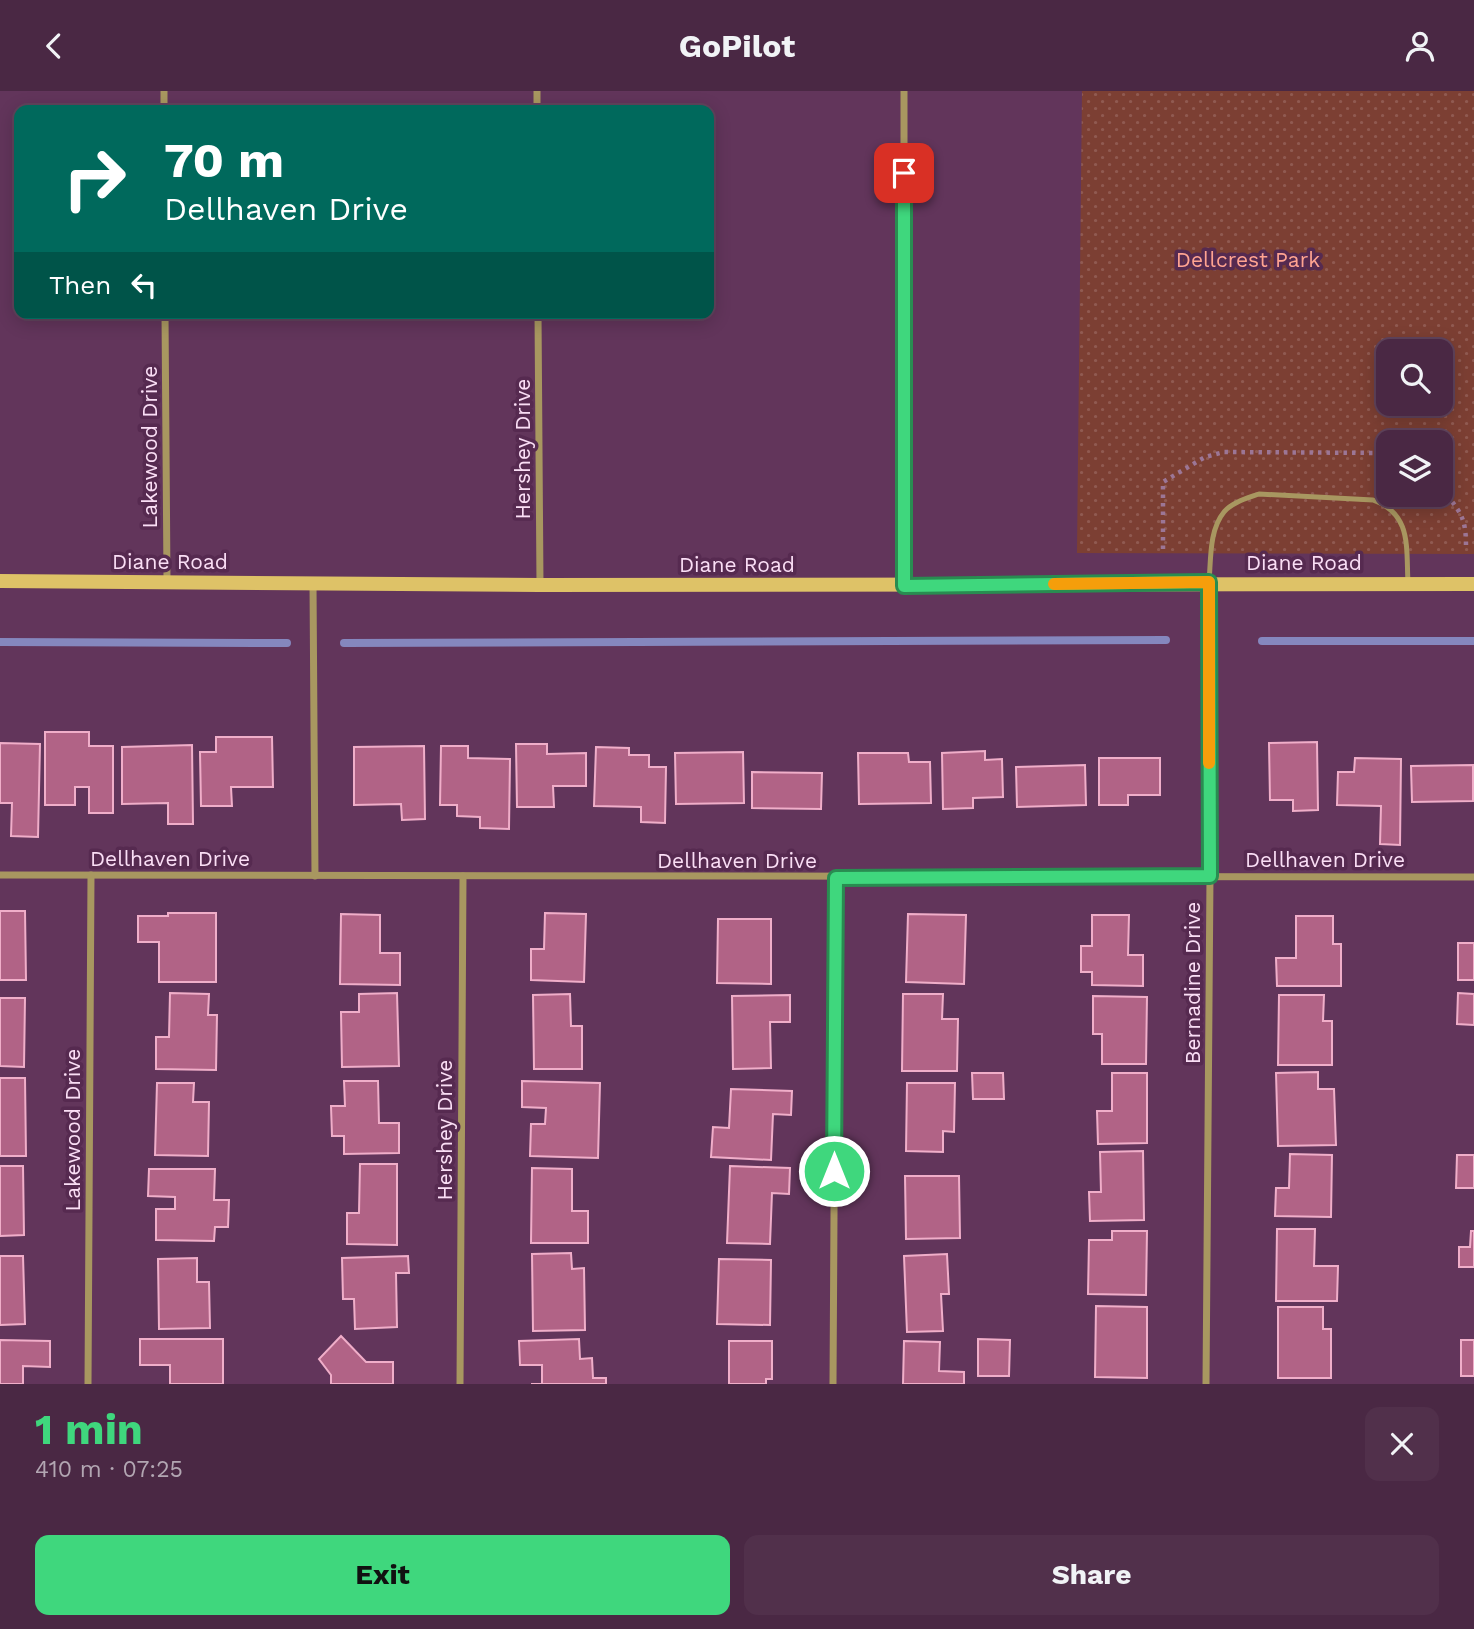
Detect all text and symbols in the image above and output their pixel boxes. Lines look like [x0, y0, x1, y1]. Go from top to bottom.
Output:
icon: back [35, 27, 73, 65]
text: GoPilot [679, 27, 795, 65]
icon: person [1401, 27, 1439, 65]
text: 70 m [164, 131, 284, 189]
icon: right [49, 133, 140, 224]
pin [874, 143, 934, 203]
icon: arrive [885, 154, 923, 192]
text: Dellhaven Drive [164, 190, 408, 228]
park label: Dellcrest Park [1176, 247, 1320, 272]
icon: left [125, 266, 163, 304]
text: Then [49, 270, 111, 300]
map controls [1376, 339, 1453, 507]
button: search [1376, 339, 1453, 416]
street label: Lakewood Drive [137, 366, 162, 528]
street label: Hershey Drive [510, 379, 535, 519]
button: layers [1376, 430, 1453, 507]
street label: Diane Road [112, 549, 228, 574]
street label: Diane Road [1246, 550, 1362, 575]
street label: Diane Road [679, 552, 795, 577]
street label: Dellhaven Drive [90, 846, 250, 871]
street label: Dellhaven Drive [1245, 847, 1405, 872]
street label: Dellhaven Drive [657, 848, 817, 873]
street label: Bernadine Drive [1180, 902, 1205, 1064]
street label: Lakewood Drive [60, 1049, 85, 1211]
street label: Hershey Drive [432, 1060, 457, 1200]
position arrow [797, 1134, 871, 1208]
text: 1 min [35, 1405, 143, 1454]
button: close [1365, 1407, 1439, 1481]
text: 410 m · 07:25 [35, 1456, 183, 1483]
button: Exit [35, 1535, 730, 1615]
button: Share [744, 1535, 1439, 1615]

